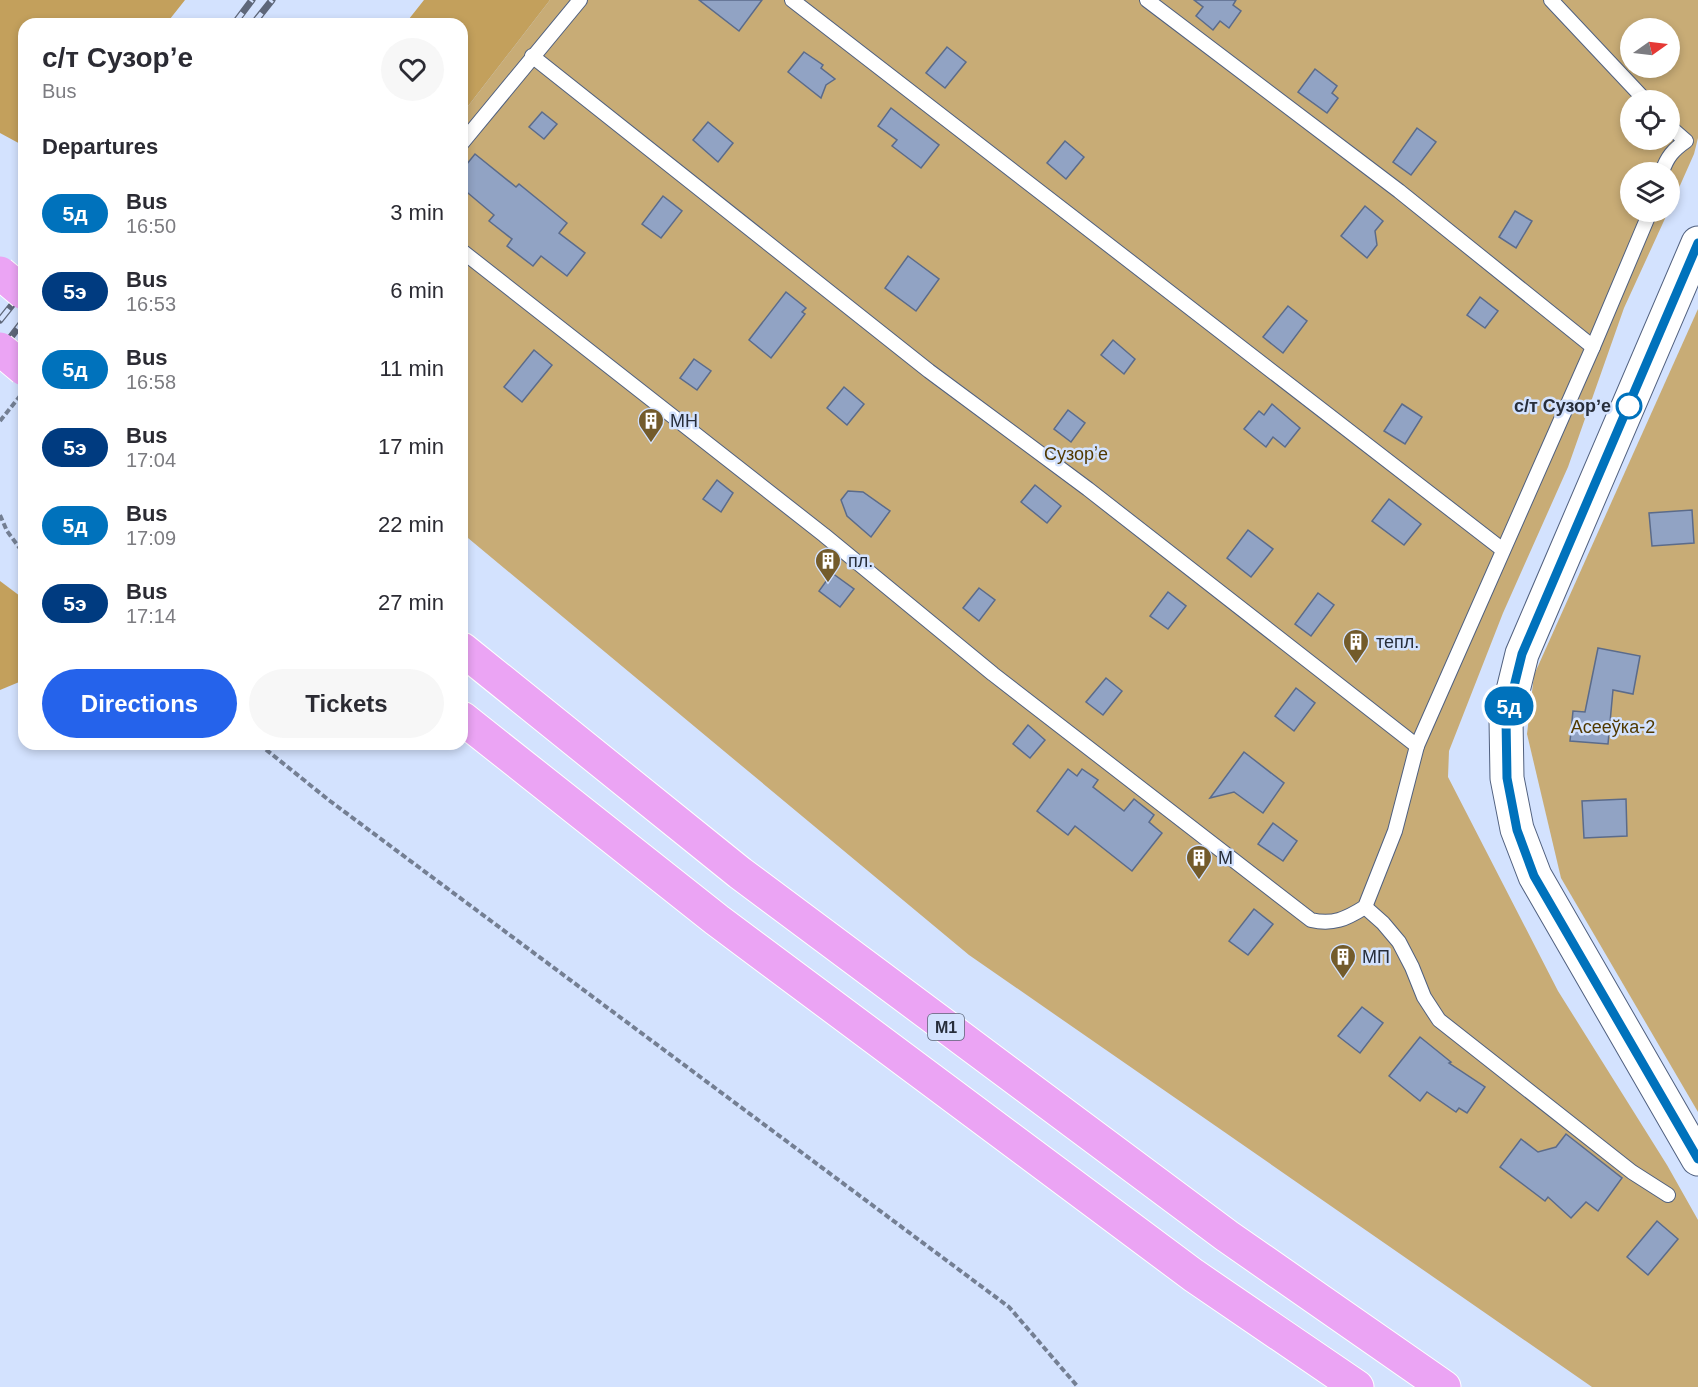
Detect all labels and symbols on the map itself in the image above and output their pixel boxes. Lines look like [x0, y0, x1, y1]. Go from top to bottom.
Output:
north arrow [1620, 18, 1680, 78]
marker: с/т Сузорʼе [1616, 393, 1642, 419]
place label: с/т Сузорʼе [1514, 396, 1611, 416]
building icon: МН [636, 406, 666, 444]
place label: МН [670, 411, 698, 431]
park label: Сузорʼе [1044, 444, 1108, 464]
building icon: пл. [813, 546, 843, 584]
place label: пл. [848, 551, 873, 571]
building icon: тепл. [1341, 627, 1371, 665]
place label: тепл. [1376, 632, 1419, 652]
line badge: 5д [1482, 686, 1536, 726]
park label: Асееўка-2 [1571, 717, 1655, 737]
building icon: М [1184, 843, 1214, 881]
place label: М [1218, 848, 1233, 868]
building icon: МП [1328, 942, 1358, 980]
place label: МП [1362, 947, 1390, 967]
road number: М1 [928, 1014, 964, 1040]

